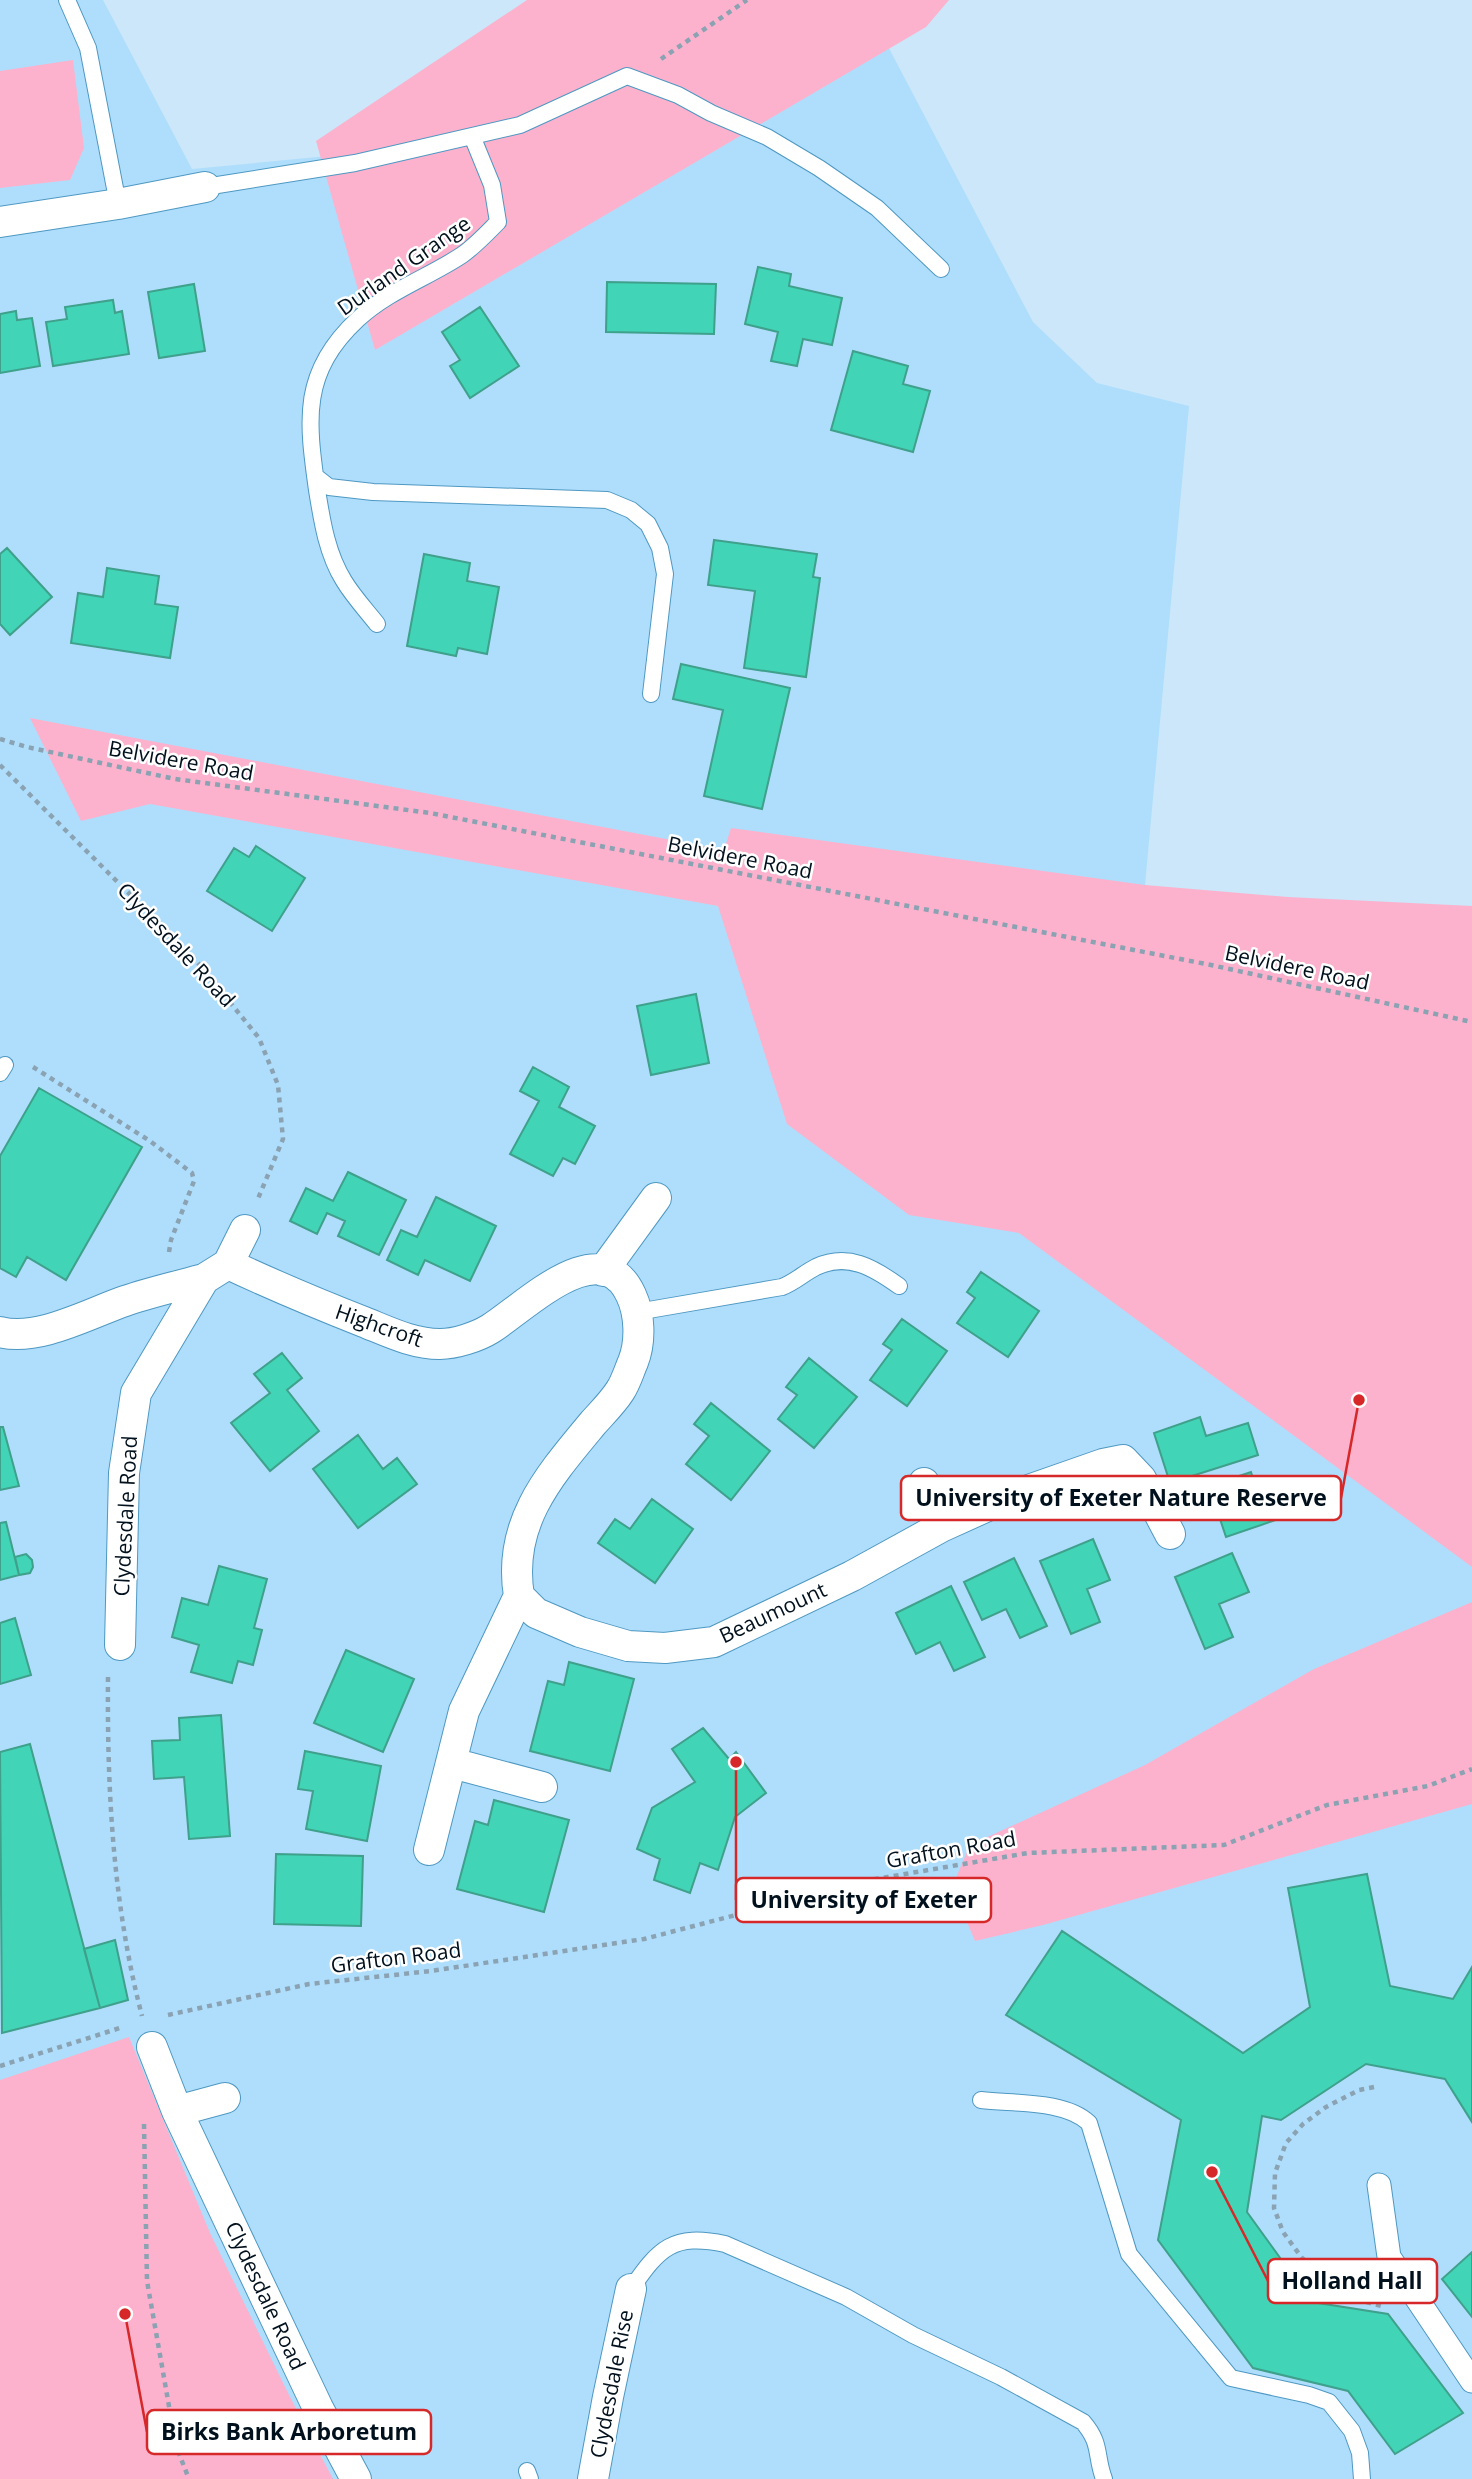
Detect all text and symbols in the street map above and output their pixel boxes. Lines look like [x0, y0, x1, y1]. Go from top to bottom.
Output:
street label: Durland Grange [331, 209, 476, 322]
street label: Belvidere Road [106, 733, 256, 787]
street label: Belvidere Road [665, 829, 815, 885]
street label: Clydesdale Road [112, 876, 242, 1013]
street label: Belvidere Road [1222, 938, 1372, 996]
street label: Highcroft [332, 1297, 427, 1353]
street label: Clydesdale Road [107, 1435, 143, 1597]
callout: University of Exeter Nature Reserve [901, 1476, 1341, 1520]
text: University of Exeter Nature Reserve [915, 1481, 1327, 1513]
street label: Beaumount [714, 1575, 831, 1649]
street label: Grafton Road [884, 1824, 1018, 1874]
callout: University of Exeter [736, 1878, 991, 1922]
text: University of Exeter [750, 1883, 978, 1915]
street label: Grafton Road [329, 1935, 463, 1979]
street label: Clydesdale Road [219, 2217, 313, 2374]
callout: Holland Hall [1268, 2259, 1437, 2303]
text: Holland Hall [1282, 2264, 1422, 2296]
street label: Clydesdale Rise [583, 2307, 639, 2461]
callout: Birks Bank Arboretum [147, 2410, 431, 2454]
text: Birks Bank Arboretum [161, 2415, 417, 2447]

